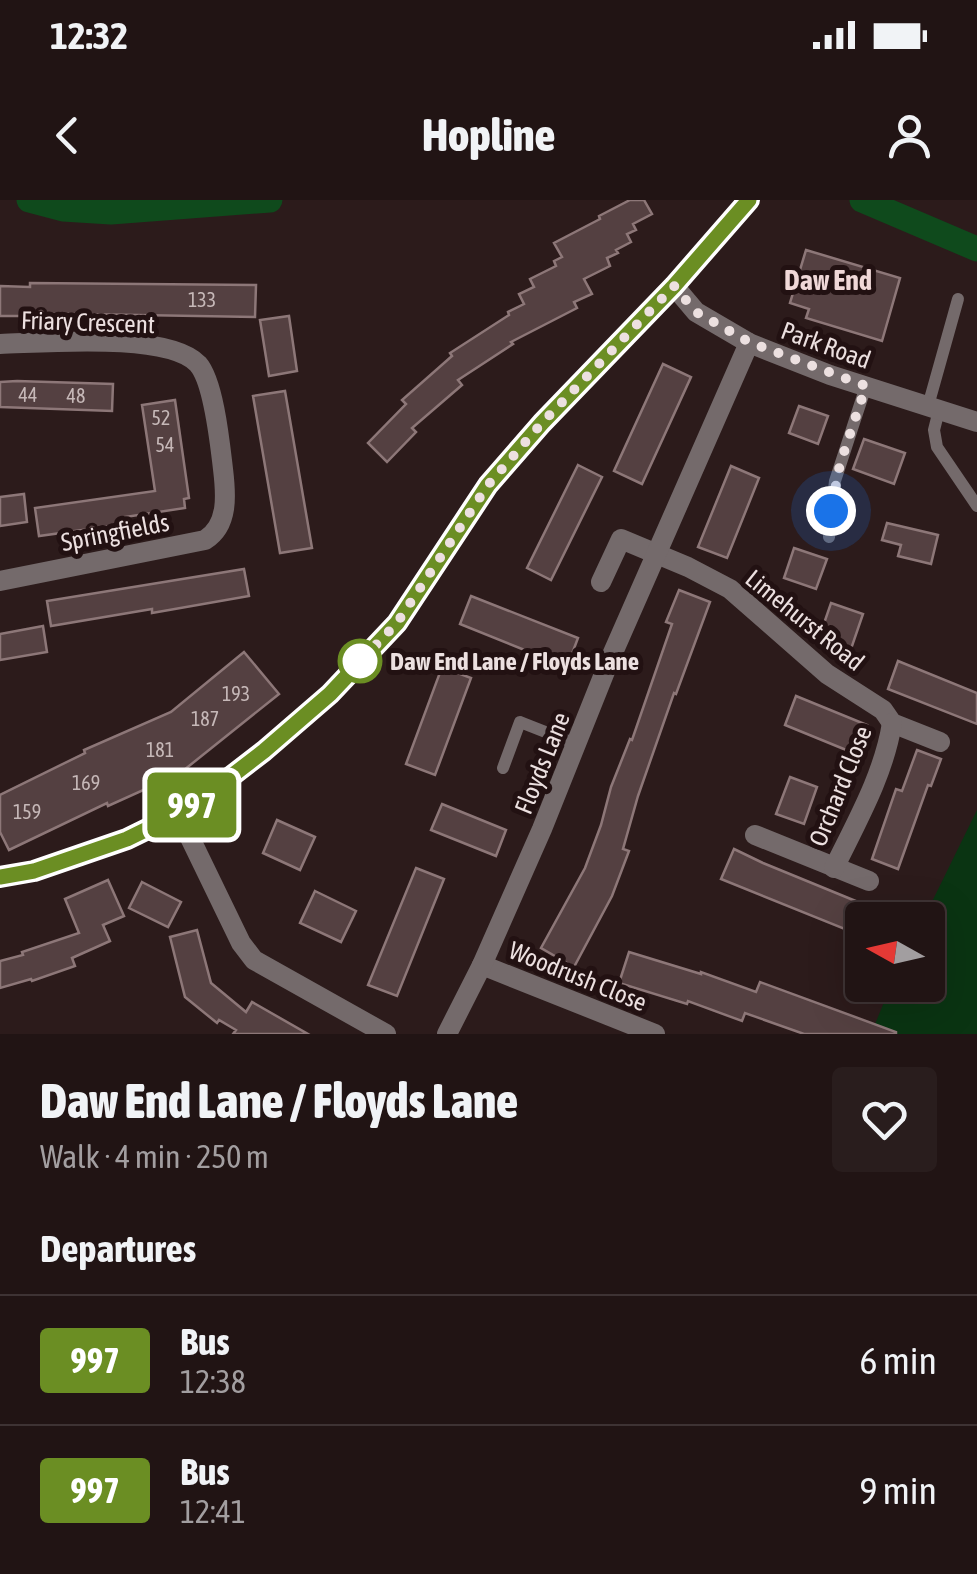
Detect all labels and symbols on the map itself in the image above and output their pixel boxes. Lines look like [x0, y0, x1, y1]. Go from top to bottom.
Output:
district label: Daw End [784, 264, 872, 296]
house number: 133 [188, 288, 216, 311]
street label: Friary Crescent [20, 306, 156, 338]
street label: Park Road [778, 316, 874, 374]
house number: 44 [19, 383, 37, 406]
house number: 48 [67, 384, 85, 407]
house number: 52 [152, 406, 170, 429]
house number: 54 [156, 433, 174, 456]
your location [806, 486, 856, 536]
street label: Springfields [59, 508, 172, 556]
street label: Limehurst Road [740, 564, 870, 676]
marker: Daw End Lane / Floyds Lane [339, 640, 381, 682]
place label: Daw End Lane / Floyds Lane [390, 647, 639, 675]
house number: 193 [222, 682, 250, 705]
house number: 187 [191, 707, 219, 730]
street label: Floyds Lane [509, 708, 575, 818]
street label: Orchard Close [803, 722, 877, 850]
house number: 181 [146, 738, 174, 761]
house number: 169 [72, 771, 100, 794]
line badge: 997 [134, 772, 250, 838]
house number: 159 [13, 800, 41, 823]
north arrow [845, 902, 945, 1002]
street label: Woodrush Close [505, 936, 651, 1016]

